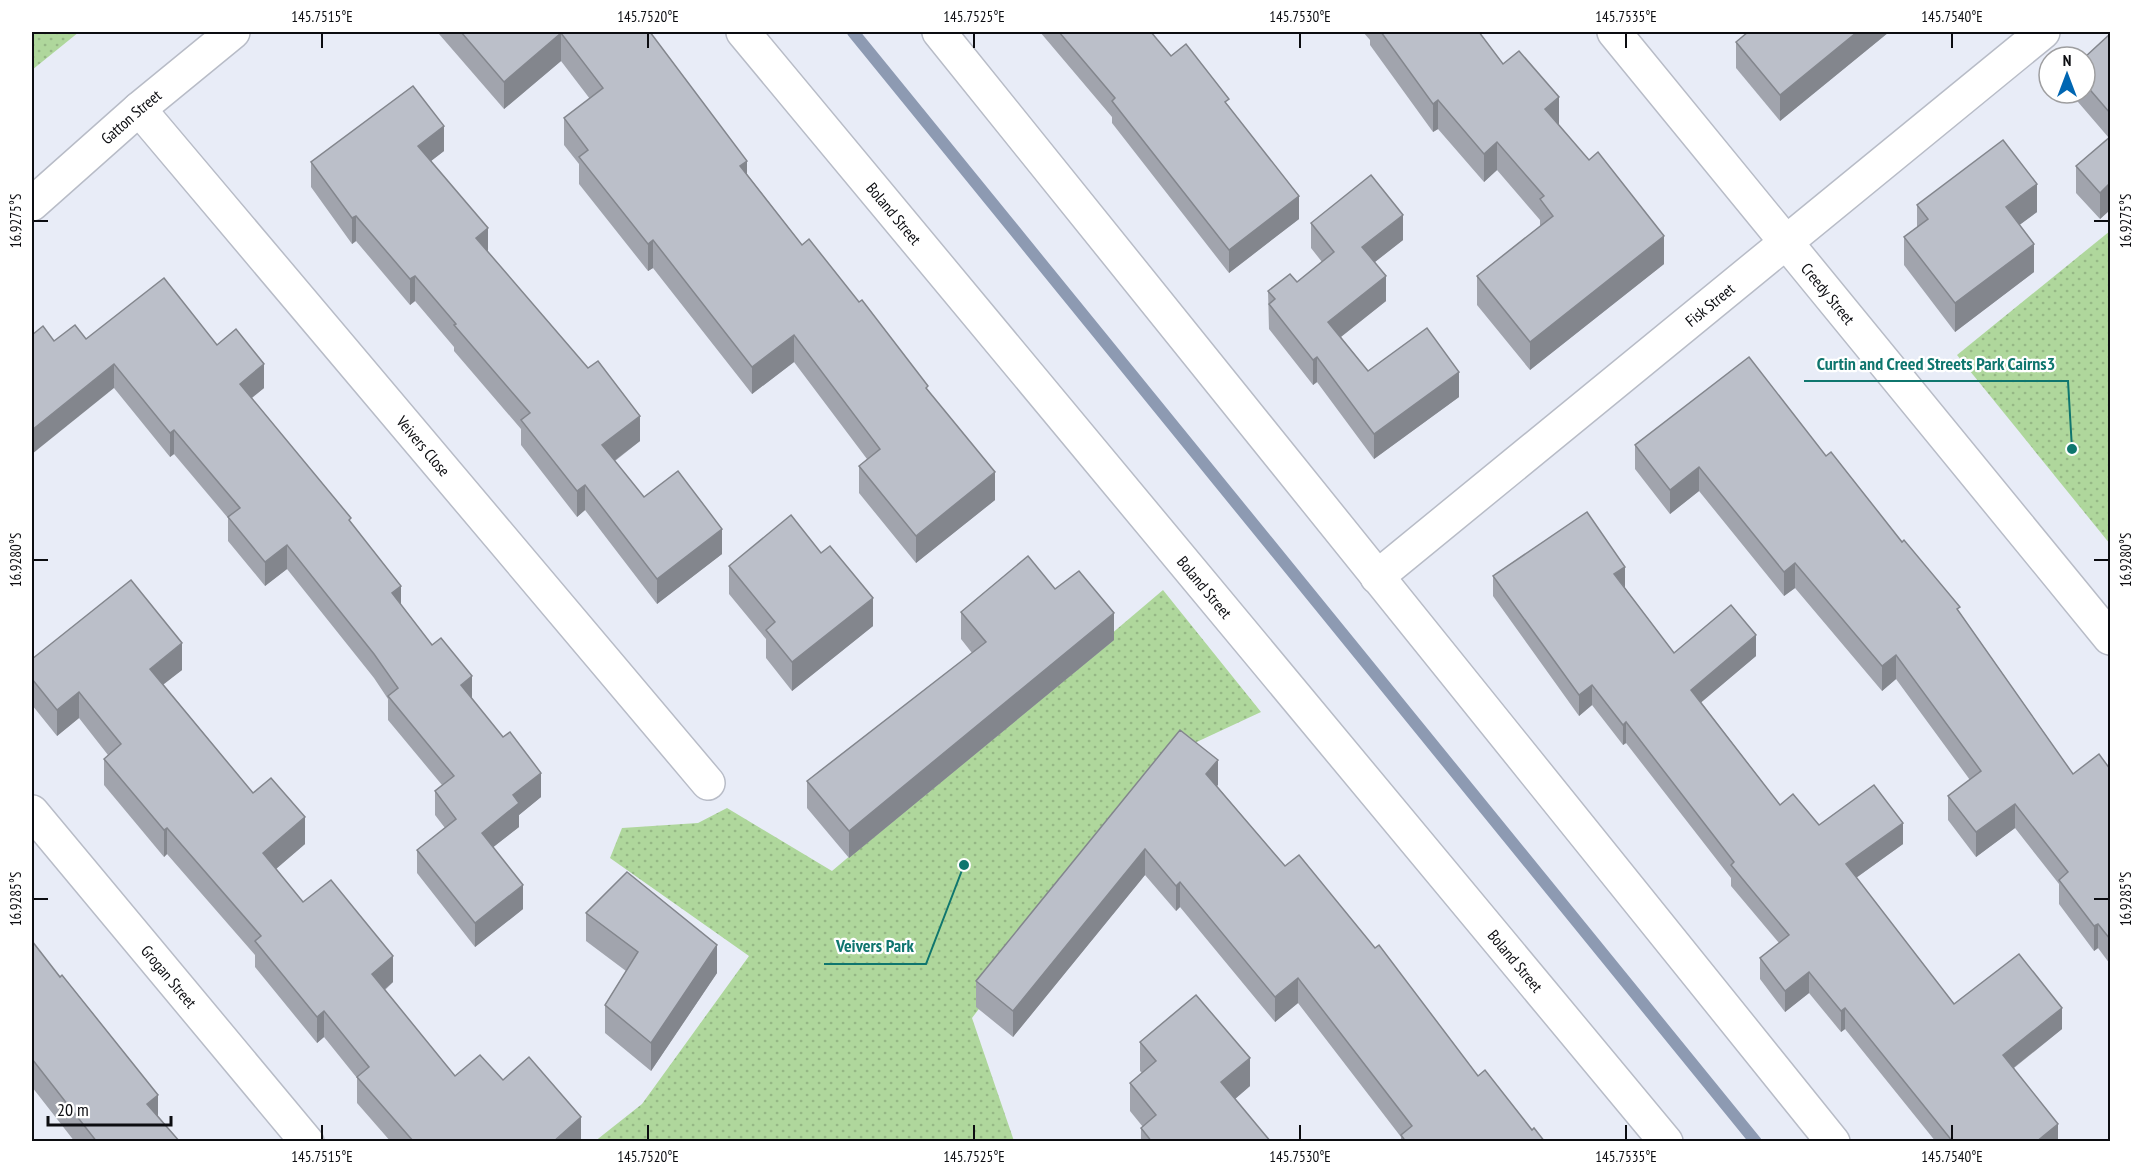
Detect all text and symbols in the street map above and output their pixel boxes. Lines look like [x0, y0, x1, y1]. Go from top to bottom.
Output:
text: 145.7515°E [291, 7, 353, 26]
text: 145.7520°E [617, 7, 679, 26]
text: 145.7525°E [943, 7, 1005, 26]
text: 145.7530°E [1269, 7, 1331, 26]
text: 145.7535°E [1595, 7, 1657, 26]
text: 145.7540°E [1921, 7, 1983, 26]
north arrow [2037, 45, 2097, 105]
text: N [2063, 50, 2071, 70]
street label: Gatton Street [97, 85, 166, 148]
street label: Boland Street [862, 178, 926, 249]
text: 16.9275°S [6, 194, 25, 248]
text: 16.9275°S [2116, 194, 2135, 248]
street label: Creedy Street [1797, 259, 1860, 329]
street label: Fisk Street [1681, 278, 1739, 331]
callout: Curtin and Creed Streets Park Cairns3 [1804, 345, 2068, 381]
text: Curtin and Creed Streets Park Cairns3 [1817, 352, 2055, 375]
street label: Veivers Close [392, 411, 455, 480]
text: 16.9280°S [6, 533, 25, 587]
text: 16.9280°S [2116, 533, 2135, 587]
street label: Boland Street [1173, 552, 1237, 623]
text: 16.9285°S [6, 872, 25, 926]
text: 16.9285°S [2116, 872, 2135, 926]
street label: Boland Street [1484, 926, 1547, 997]
callout: Veivers Park [824, 928, 926, 964]
text: Veivers Park [835, 934, 915, 957]
street label: Grogan Street [137, 941, 201, 1012]
scale bar [48, 1089, 171, 1127]
text: 20 m [57, 1098, 89, 1121]
text: 145.7515°E [291, 1147, 353, 1166]
text: 145.7520°E [617, 1147, 679, 1166]
text: 145.7525°E [943, 1147, 1005, 1166]
text: 145.7530°E [1269, 1147, 1331, 1166]
text: 145.7535°E [1595, 1147, 1657, 1166]
text: 145.7540°E [1921, 1147, 1983, 1166]

